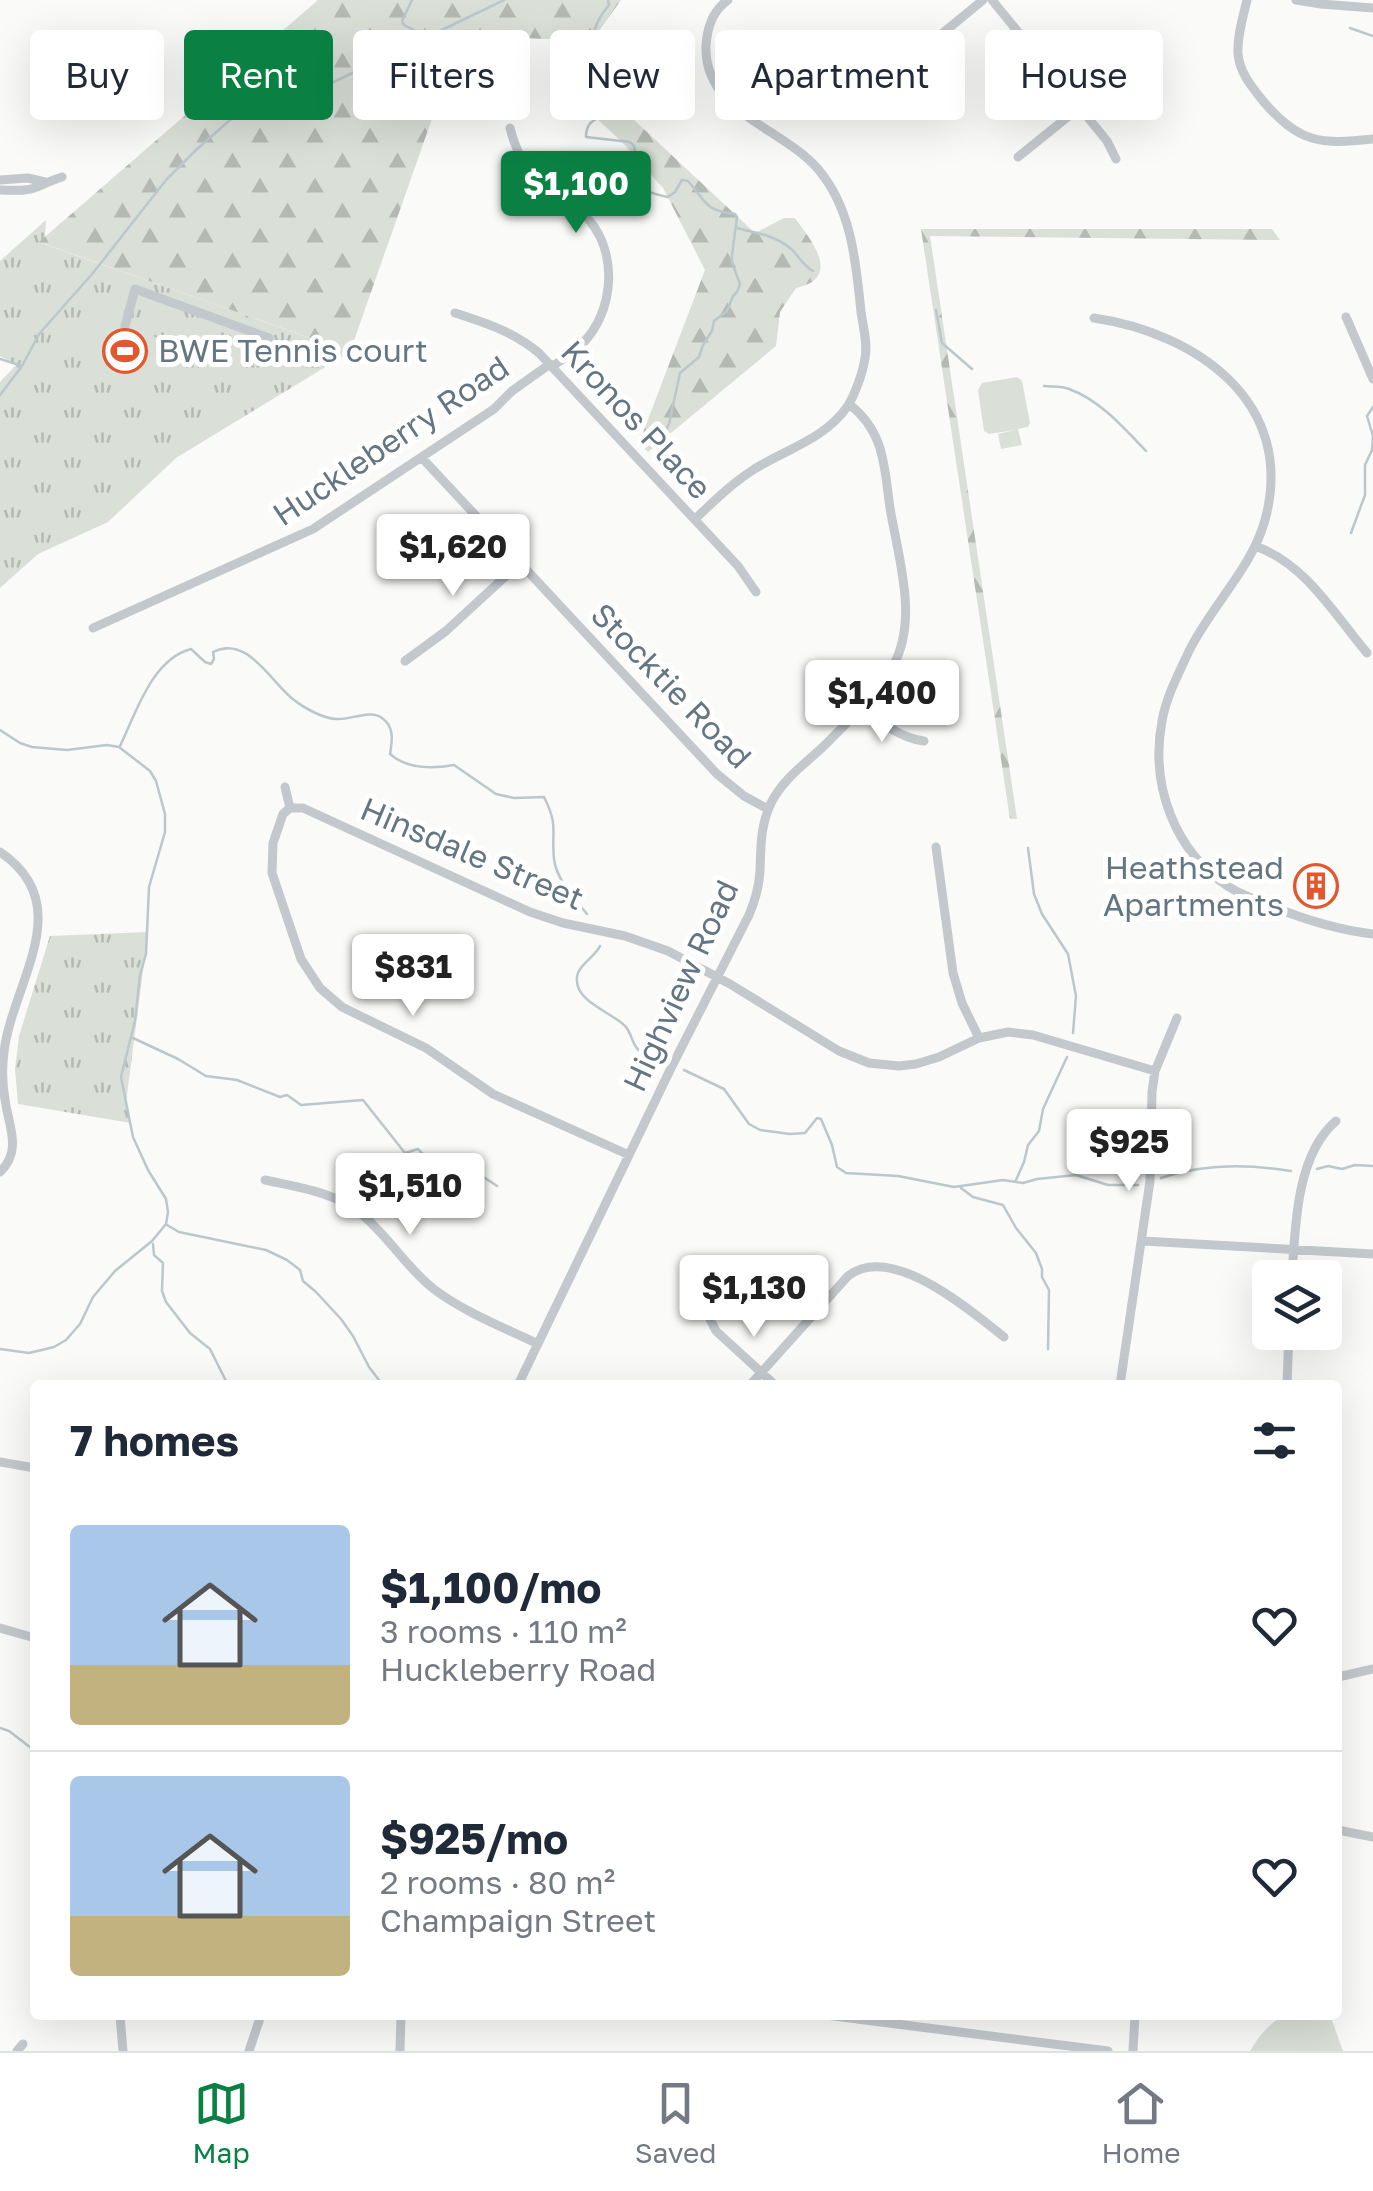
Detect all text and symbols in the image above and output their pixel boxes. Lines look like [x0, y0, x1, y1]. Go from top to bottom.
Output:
chip: Buy [30, 30, 164, 120]
chip: Rent [184, 30, 333, 120]
chip: Filters [353, 30, 530, 120]
chip: New [550, 30, 695, 120]
chip: Apartment [715, 30, 965, 120]
chip: House [985, 30, 1163, 120]
pin: $1,100 [495, 151, 657, 236]
text: $1,100 [523, 164, 629, 202]
sports icon: BWE Tennis court [102, 328, 148, 374]
place label: BWE Tennis court [158, 331, 428, 369]
street label: Kronos Place [554, 332, 720, 506]
street label: Huckleberry Road [265, 347, 516, 533]
pin: $1,620 [372, 514, 534, 599]
text: $1,620 [399, 527, 507, 565]
street label: Stocktie Road [584, 595, 760, 776]
pin: $1,400 [801, 660, 963, 745]
text: $1,400 [827, 673, 937, 711]
street label: Hinsdale Street [355, 789, 590, 917]
place label: Heathstead Apartments [1103, 848, 1284, 923]
building icon: Heathstead Apartments [1293, 863, 1339, 909]
street label: Highview Road [615, 874, 746, 1097]
pin: $831 [354, 934, 472, 1019]
text: $831 [374, 947, 452, 985]
pin: $925 [1070, 1109, 1188, 1194]
text: $925 [1089, 1122, 1169, 1160]
pin: $1,510 [329, 1153, 491, 1238]
text: $1,510 [358, 1166, 462, 1204]
pin: $1,130 [673, 1255, 835, 1340]
map controls [1252, 1260, 1342, 1350]
button: layers [1252, 1260, 1342, 1350]
text: $1,130 [702, 1268, 806, 1306]
icon: filters [1247, 1413, 1302, 1468]
text: 7 homes [70, 1415, 239, 1465]
text: $1,100/mo [380, 1562, 602, 1612]
icon: home [150, 1565, 270, 1685]
icon: heart [1247, 1598, 1302, 1653]
text: 3 rooms · 110 m² [380, 1612, 627, 1650]
text: Huckleberry Road [380, 1650, 656, 1688]
text: $925/mo [380, 1813, 568, 1863]
icon: home [150, 1816, 270, 1936]
icon: heart [1247, 1849, 1302, 1904]
text: 2 rooms · 80 m² [380, 1863, 615, 1901]
text: Champaign Street [380, 1901, 656, 1939]
tab: Map [193, 2076, 250, 2169]
tab: Saved [635, 2076, 716, 2169]
tab: Home [1101, 2076, 1181, 2169]

